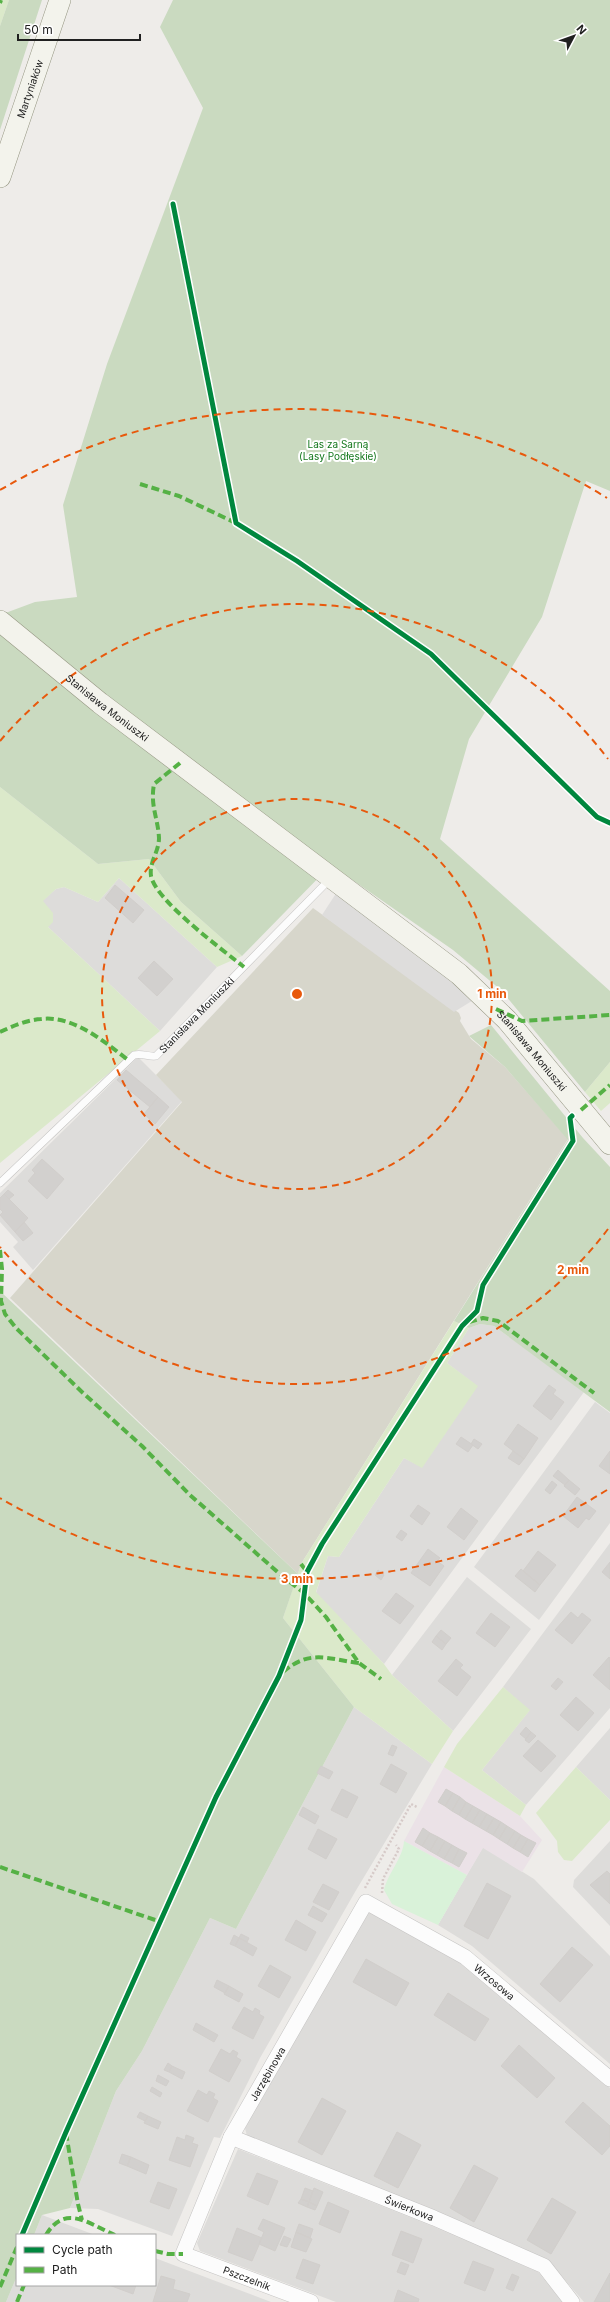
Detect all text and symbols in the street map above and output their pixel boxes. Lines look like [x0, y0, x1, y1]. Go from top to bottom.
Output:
scale bar [18, 16, 140, 42]
north arrow [554, 16, 594, 56]
text: 50 m [24, 22, 53, 37]
text: N [574, 22, 590, 37]
street label: Martyniaków [14, 58, 45, 120]
park label: Las za Sarną (Lasy Podłęskie) [299, 438, 377, 462]
street label: Stanisława Moniuszki [64, 672, 151, 744]
street label: Stanisława Moniuszki [156, 974, 236, 1055]
text: 1 min [477, 986, 507, 1001]
centre of rings [290, 987, 304, 1001]
street label: Stanisława Moniuszki [495, 1008, 569, 1093]
text: 2 min [557, 1262, 589, 1277]
text: 3 min [281, 1571, 313, 1586]
street label: Wrzosowa [472, 1961, 517, 2002]
street label: Jarzębinowa [247, 2045, 288, 2103]
street label: Świerkowa [383, 2192, 436, 2223]
legend [16, 2234, 156, 2286]
text: Cycle path [52, 2242, 113, 2257]
text: Path [52, 2262, 77, 2277]
street label: Pszczelnik [221, 2263, 273, 2293]

